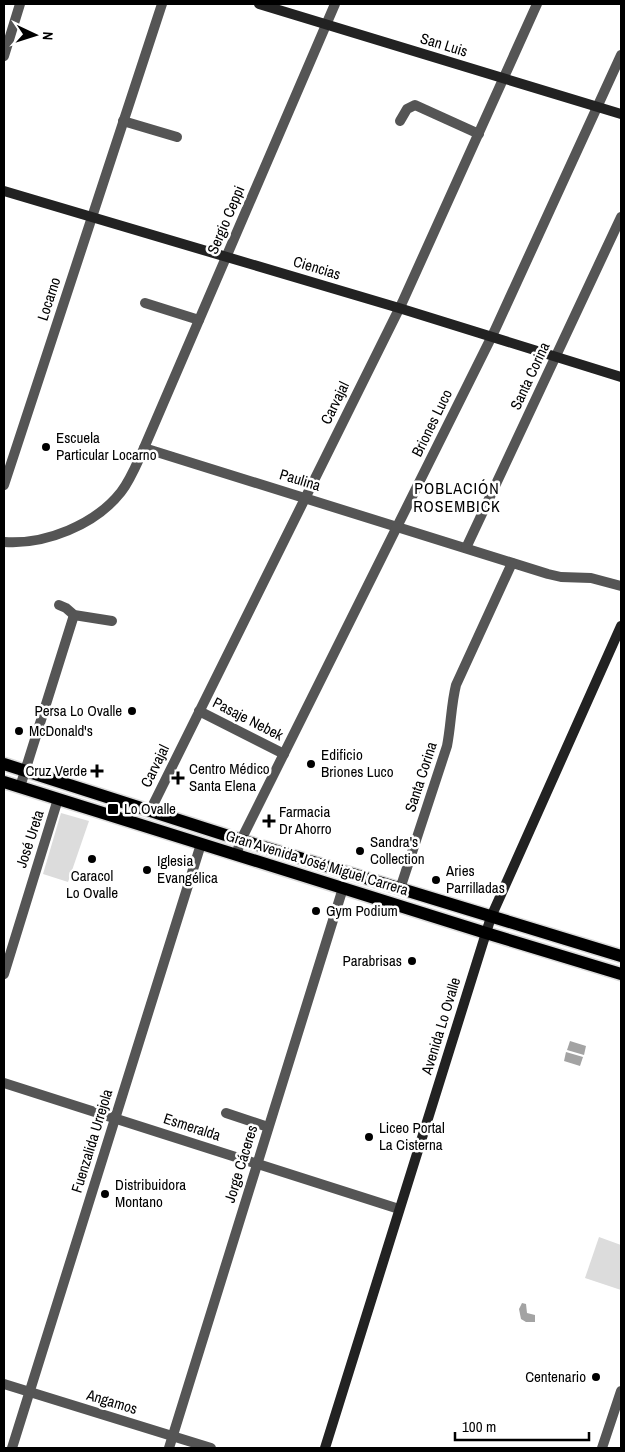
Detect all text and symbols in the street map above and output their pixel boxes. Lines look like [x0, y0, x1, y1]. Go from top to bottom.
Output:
north arrow [10, 10, 60, 60]
street label: San Luis [418, 27, 470, 62]
text: N [39, 31, 57, 41]
street label: Sergio Ceppi [202, 182, 249, 257]
street label: Ciencias [291, 250, 343, 285]
street label: Locarno [32, 274, 65, 323]
street label: Santa Corina [505, 338, 554, 413]
street label: Carvajal [315, 378, 354, 428]
street label: Briones Luco [406, 385, 457, 460]
place label: Escuela Particular Locarno [56, 427, 157, 465]
marker: Escuela Particular Locarno [40, 441, 52, 453]
street label: Paulina [277, 463, 323, 496]
district label: POBLACIÓN ROSEMBICK [413, 477, 501, 517]
street label: Pasaje Nebek [209, 692, 288, 746]
place label: Persa Lo Ovalle [34, 700, 122, 721]
marker: Persa Lo Ovalle [126, 705, 138, 717]
place label: McDonald's [29, 720, 93, 741]
marker: McDonald's [13, 725, 25, 737]
street label: Santa Corina [399, 739, 442, 815]
street label: Carvajal [135, 741, 174, 791]
place label: Edificio Briones Luco [321, 744, 394, 782]
place label: Centro Médico Santa Elena [189, 758, 270, 796]
marker: Edificio Briones Luco [305, 758, 317, 770]
place label: Cruz Verde [25, 760, 87, 781]
marker: Cruz Verde [91, 765, 103, 777]
marker: Centro Médico Santa Elena [171, 771, 185, 785]
place label: Lo Ovalle [124, 798, 176, 819]
place label: Farmacia Dr Ahorro [279, 801, 332, 839]
marker: Lo Ovalle [106, 802, 120, 816]
street label: José Ureta [10, 807, 49, 870]
marker: Farmacia Dr Ahorro [263, 815, 275, 827]
street label: Gran Avenida José Miguel Carrera [223, 825, 411, 900]
place label: Sandra's Collection [370, 831, 425, 869]
marker: Sandra's Collection [354, 845, 366, 857]
place label: Iglesia Evangélica [157, 850, 218, 888]
marker: Caracol Lo Ovalle [86, 853, 98, 865]
place label: Aries Parrilladas [445, 860, 505, 898]
marker: Iglesia Evangélica [141, 864, 153, 876]
place label: Caracol Lo Ovalle [66, 865, 118, 903]
marker: Aries Parrilladas [430, 874, 442, 886]
place label: Gym Podium [326, 900, 398, 921]
marker: Gym Podium [310, 905, 322, 917]
place label: Parabrisas [343, 950, 402, 971]
marker: Parabrisas [406, 955, 418, 967]
street label: Avenida Lo Ovalle [416, 975, 465, 1078]
street label: Fuenzalida Urrejola [66, 1086, 117, 1195]
street label: Esmeralda [161, 1107, 223, 1146]
place label: Liceo Portal La Cisterna [379, 1117, 445, 1155]
street label: Jorge Cáceres [219, 1123, 262, 1205]
marker: Liceo Portal La Cisterna [363, 1131, 375, 1143]
place label: Distribuidora Montano [115, 1174, 186, 1212]
marker: Distribuidora Montano [99, 1188, 111, 1200]
place label: Centenario [525, 1366, 586, 1387]
marker: Centenario [590, 1371, 602, 1383]
street label: Angamos [83, 1384, 140, 1419]
scale bar [455, 1410, 589, 1442]
text: 100 m [462, 1416, 496, 1437]

